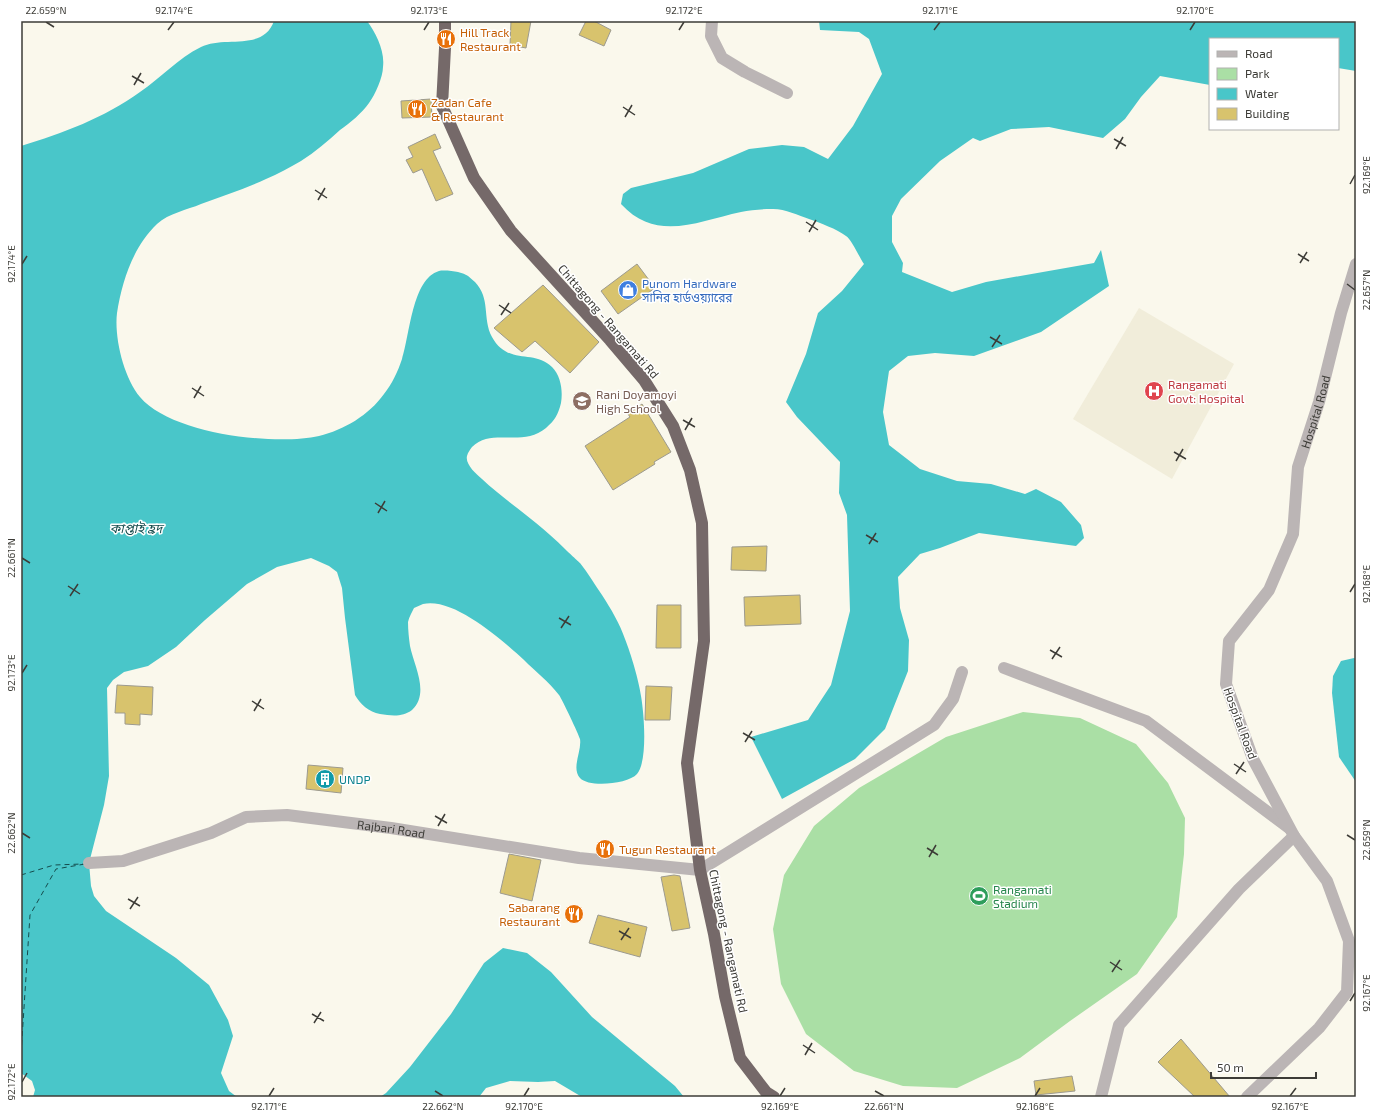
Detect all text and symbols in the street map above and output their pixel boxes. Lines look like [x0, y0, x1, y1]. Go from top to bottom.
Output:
text: 22.659°N [25, 4, 67, 16]
text: 92.174°E [155, 4, 193, 16]
text: 92.173°E [410, 4, 448, 16]
text: 92.172°E [665, 4, 703, 16]
text: 92.171°E [922, 4, 958, 16]
text: 92.170°E [1176, 4, 1214, 16]
place label: Hill Track Restaurant [460, 25, 521, 53]
restaurant icon: Hill Track Restaurant [435, 28, 457, 50]
legend [1209, 38, 1339, 130]
text: Road [1245, 46, 1273, 60]
text: Park [1245, 66, 1270, 80]
text: Water [1245, 86, 1279, 100]
place label: Zadan Cafe & Restaurant [431, 95, 504, 123]
restaurant icon: Zadan Cafe & Restaurant [406, 98, 428, 120]
text: Building [1245, 106, 1290, 120]
text: 92.169°E [1360, 156, 1372, 194]
text: 92.174°E [5, 245, 17, 283]
street label: Chittagong - Rangamati Rd [556, 261, 662, 381]
text: 22.657°N [1360, 270, 1372, 310]
place label: Punom Hardware সানির হার্ডওয়্যারের [641, 276, 737, 304]
shop icon: Punom Hardware সানির হার্ডওয়্যারের [617, 279, 639, 301]
street label: Hospital Road [1298, 374, 1332, 450]
place label: Rangamati Govt: Hospital [1168, 377, 1245, 405]
hospital icon: Rangamati Govt: Hospital [1143, 380, 1165, 402]
place label: Rani Doyamoyi High School [596, 387, 677, 415]
school or university icon: Rani Doyamoyi High School [571, 390, 593, 412]
water label: কাপ্তাই হ্রদ [110, 520, 165, 536]
text: 22.661°N [5, 538, 17, 578]
text: 92.168°E [1360, 565, 1372, 603]
text: 92.173°E [5, 654, 17, 692]
street label: Hospital Road [1221, 685, 1261, 761]
building icon: UNDP [314, 768, 336, 790]
place label: UNDP [339, 772, 371, 786]
text: 22.662°N [5, 812, 17, 854]
street label: Rajbari Road [356, 817, 426, 840]
text: 22.659°N [1360, 819, 1372, 861]
restaurant icon: Tugun Restaurant [594, 838, 616, 860]
place label: Tugun Restaurant [619, 842, 716, 856]
street label: Chittagong - Rangamati Rd [707, 868, 751, 1014]
place label: Rangamati Stadium [993, 882, 1052, 910]
sports icon: Rangamati Stadium [968, 885, 990, 907]
place label: Sabarang Restaurant [499, 900, 560, 928]
restaurant icon: Sabarang Restaurant [563, 903, 585, 925]
text: 92.167°E [1360, 974, 1372, 1012]
scale bar [1211, 1054, 1316, 1080]
text: 50 m [1217, 1060, 1244, 1074]
text: 92.172°E [5, 1063, 17, 1101]
text: 92.171°E [251, 1100, 287, 1112]
text: 22.662°N [422, 1100, 464, 1112]
text: 92.170°E [505, 1100, 543, 1112]
text: 92.169°E [761, 1100, 799, 1112]
text: 22.661°N [864, 1100, 904, 1112]
text: 92.168°E [1016, 1100, 1054, 1112]
text: 92.167°E [1271, 1100, 1309, 1112]

